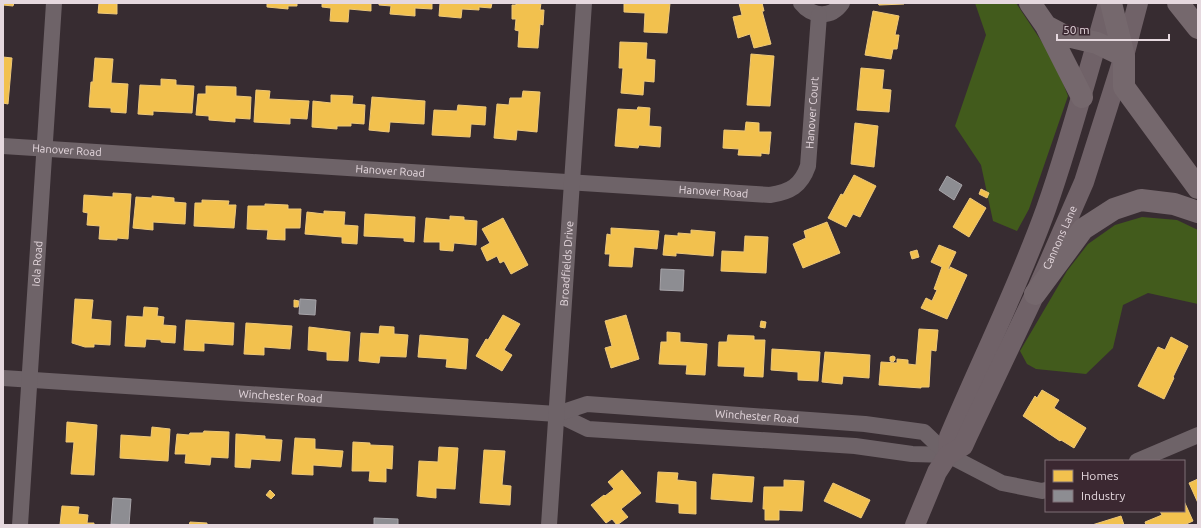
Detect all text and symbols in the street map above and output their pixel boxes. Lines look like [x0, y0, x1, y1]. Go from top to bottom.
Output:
scale bar [1057, 16, 1169, 42]
text: 50 m [1063, 23, 1090, 36]
street label: Hanover Court [803, 76, 821, 149]
street label: Hanover Road [32, 142, 102, 158]
street label: Hanover Road [355, 163, 425, 179]
street label: Hanover Road [678, 183, 749, 200]
street label: Cannons Lane [1040, 204, 1079, 271]
street label: Broadfields Drive [558, 221, 575, 307]
street label: Iola Road [30, 240, 45, 287]
street label: Winchester Road [238, 387, 323, 405]
street label: Winchester Road [715, 407, 799, 425]
legend [1045, 460, 1185, 512]
text: Homes [1081, 469, 1119, 482]
text: Industry [1081, 489, 1126, 502]

